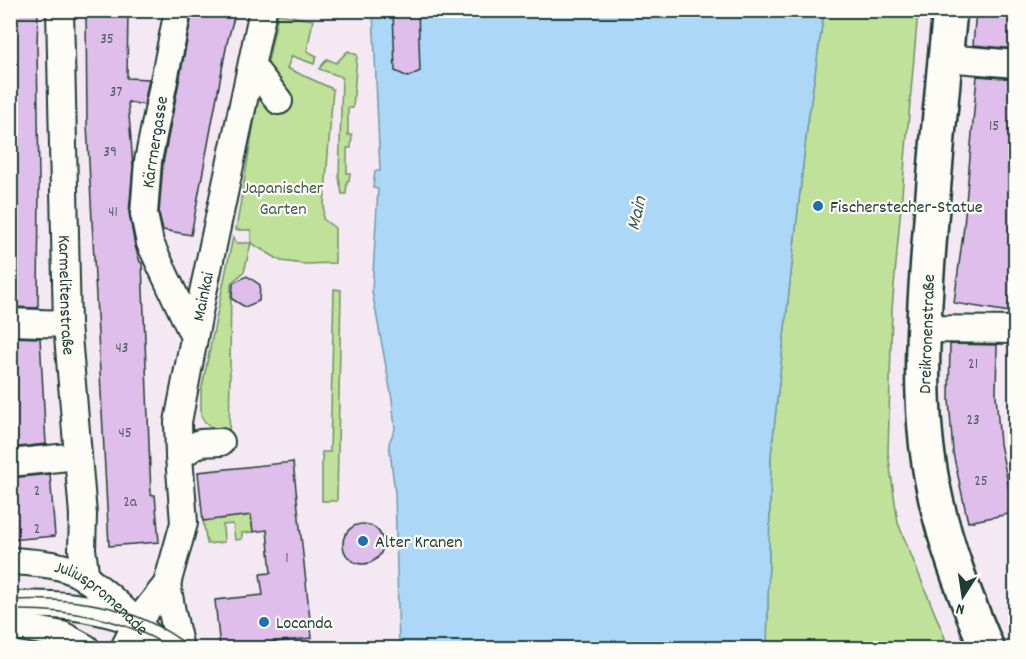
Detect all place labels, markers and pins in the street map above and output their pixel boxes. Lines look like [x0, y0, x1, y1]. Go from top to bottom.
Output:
place label: Fischerstecher-Statue [830, 196, 983, 221]
marker: Fischerstecher-Statue [811, 199, 825, 213]
place label: Alter Kranen [375, 531, 462, 556]
marker: Alter Kranen [356, 534, 370, 548]
place label: Locanda [276, 612, 333, 637]
marker: Locanda [257, 615, 271, 629]

